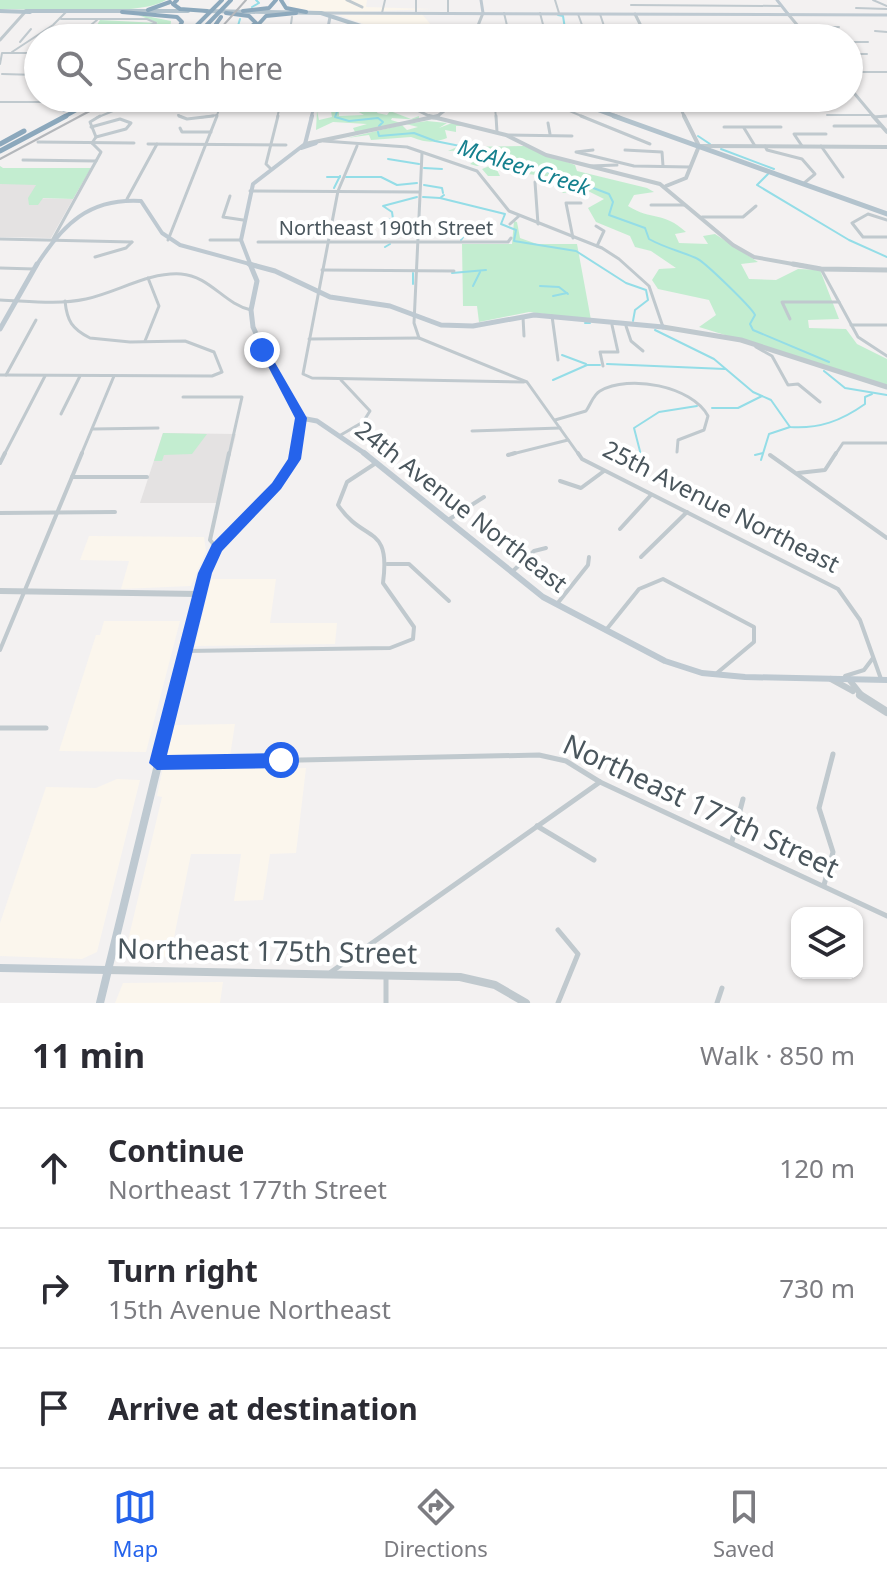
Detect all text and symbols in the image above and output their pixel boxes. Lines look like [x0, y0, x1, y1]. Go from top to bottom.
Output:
search box [24, 24, 863, 112]
icon: search [52, 46, 96, 90]
text: Search here [116, 48, 283, 89]
water label: McAleer Creek [455, 131, 595, 202]
street label: Northeast 190th Street [279, 214, 493, 241]
route end [244, 332, 280, 368]
street label: 24th Avenue Northeast [349, 412, 575, 599]
street label: 25th Avenue Northeast [598, 432, 846, 580]
street label: Northeast 177th Street [557, 724, 846, 886]
route start [263, 742, 299, 778]
map controls [791, 907, 863, 979]
button: layers [791, 907, 863, 979]
street label: Northeast 175th Street [116, 928, 418, 972]
text: 11 min [32, 1032, 145, 1078]
text: Walk · 850 m [700, 1037, 855, 1073]
text: Continue [108, 1130, 244, 1171]
icon: ahead [32, 1146, 76, 1190]
text: 120 m [779, 1150, 855, 1186]
text: Northeast 177th Street [108, 1171, 387, 1207]
text: Turn right [108, 1250, 258, 1291]
icon: right [32, 1266, 76, 1310]
text: 730 m [779, 1270, 855, 1306]
text: 15th Avenue Northeast [108, 1291, 391, 1327]
icon: arrive [32, 1386, 76, 1430]
text: Arrive at destination [108, 1388, 418, 1429]
tab: Map [113, 1485, 158, 1563]
tab: Directions [383, 1485, 488, 1563]
tab: Saved [713, 1485, 774, 1563]

